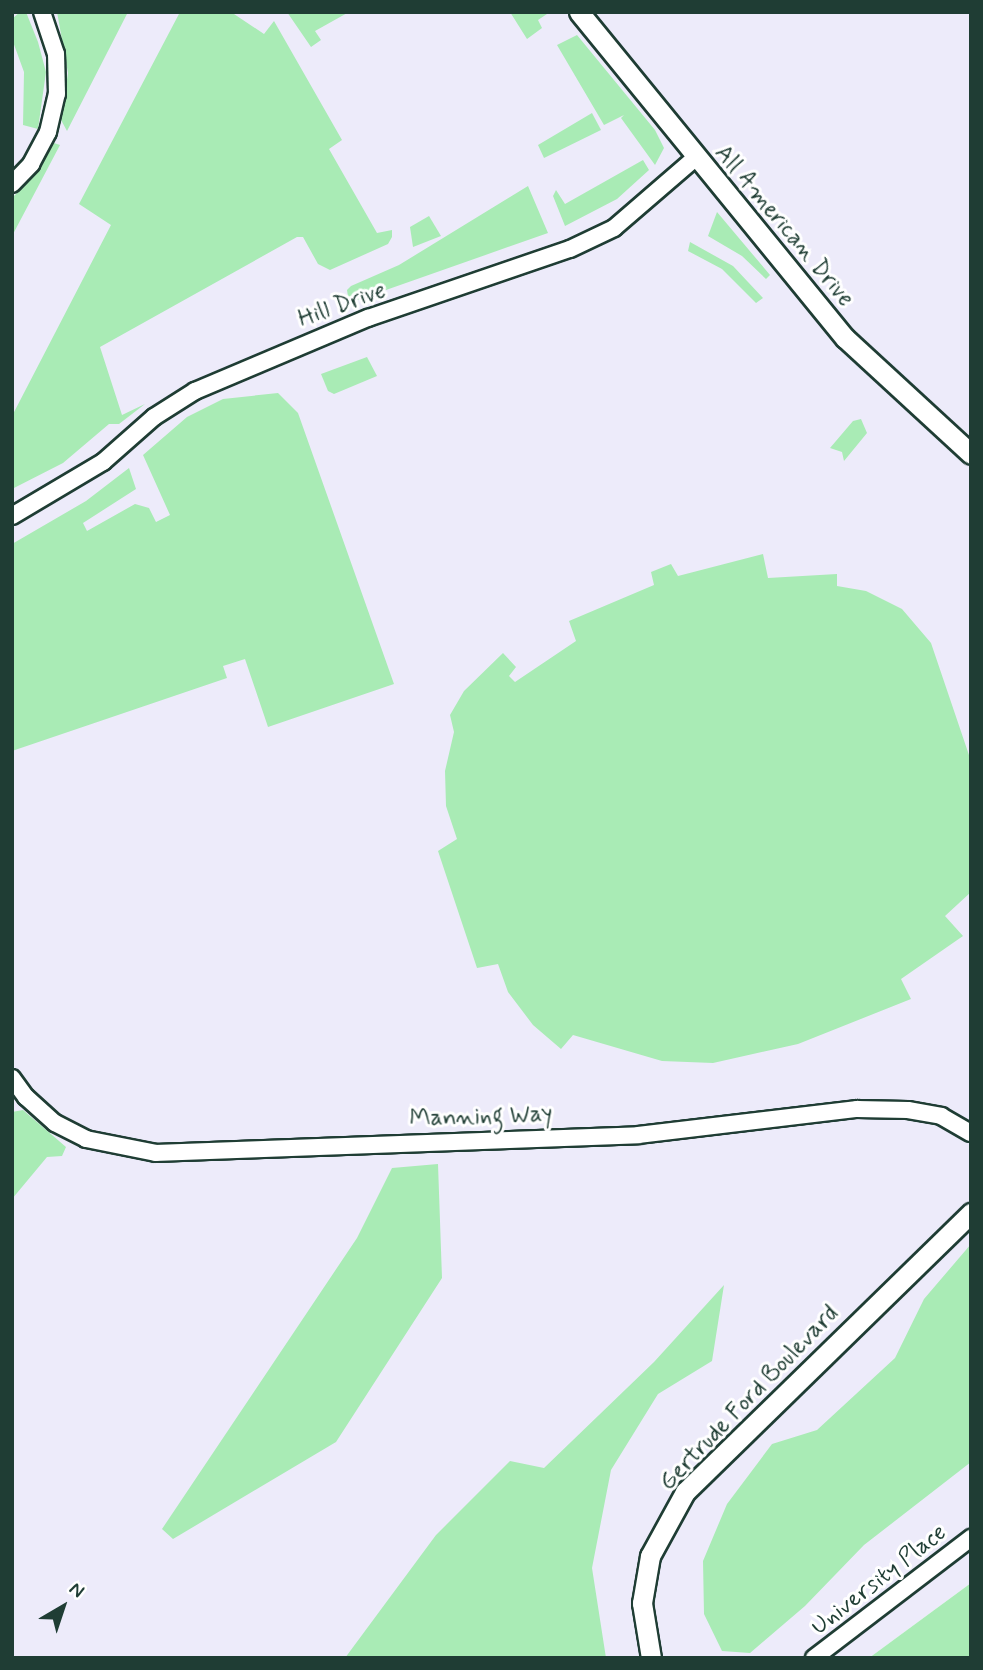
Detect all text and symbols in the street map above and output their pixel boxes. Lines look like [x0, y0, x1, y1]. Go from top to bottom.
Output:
street label: All American Drive [712, 145, 856, 307]
street label: Hill Drive [294, 276, 390, 334]
street label: Manning Way [407, 1100, 555, 1134]
street label: Gertrude Ford Boulevard [654, 1300, 844, 1496]
street label: University Place [806, 1518, 952, 1642]
north arrow [28, 1572, 98, 1642]
text: N [64, 1577, 89, 1604]

